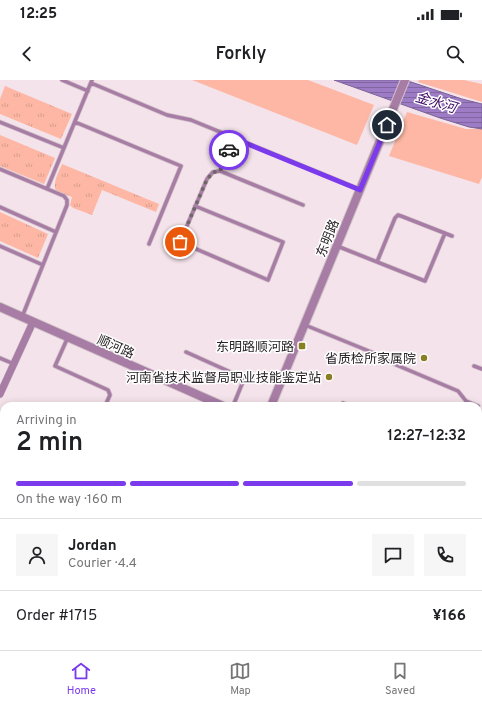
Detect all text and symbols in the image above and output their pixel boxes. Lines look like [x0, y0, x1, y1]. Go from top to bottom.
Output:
text: 12:25 [20, 5, 57, 24]
icon: back [16, 43, 38, 65]
text: Forkly [215, 43, 267, 66]
icon: search [444, 43, 466, 65]
water label: 金水河 [413, 89, 461, 119]
pin [370, 108, 404, 142]
icon: home [376, 114, 398, 136]
courier [209, 130, 249, 170]
icon: car [218, 139, 240, 161]
street label: 东明路 [314, 218, 344, 260]
pin [163, 225, 197, 259]
icon: bag [169, 231, 191, 253]
street label: 顺河路 [94, 333, 136, 363]
place label: 东明路顺河路 [216, 340, 294, 356]
marker: 东明路顺河路 [297, 341, 307, 351]
place label: 省质检所家属院 [325, 351, 416, 368]
marker: 省质检所家属院 [419, 353, 429, 363]
place label: 河南省技术监督局职业技能鉴定站 [126, 370, 321, 387]
marker: 河南省技术监督局职业技能鉴定站 [324, 372, 334, 382]
text: Arriving in [16, 413, 77, 429]
text: 2 min [16, 427, 83, 460]
text: 12:27–12:32 [387, 427, 466, 446]
text: On the way · 160 m [16, 492, 122, 508]
button: person [16, 534, 58, 576]
button: chat [372, 534, 414, 576]
button: phone [424, 534, 466, 576]
text: Jordan [68, 537, 117, 556]
text: Courier · 4.4 [68, 556, 137, 572]
text: Order #1715 [16, 607, 97, 626]
text: ¥166 [432, 607, 466, 626]
tab: Home [67, 660, 96, 698]
tab: Map [229, 660, 251, 698]
tab: Saved [385, 660, 415, 698]

